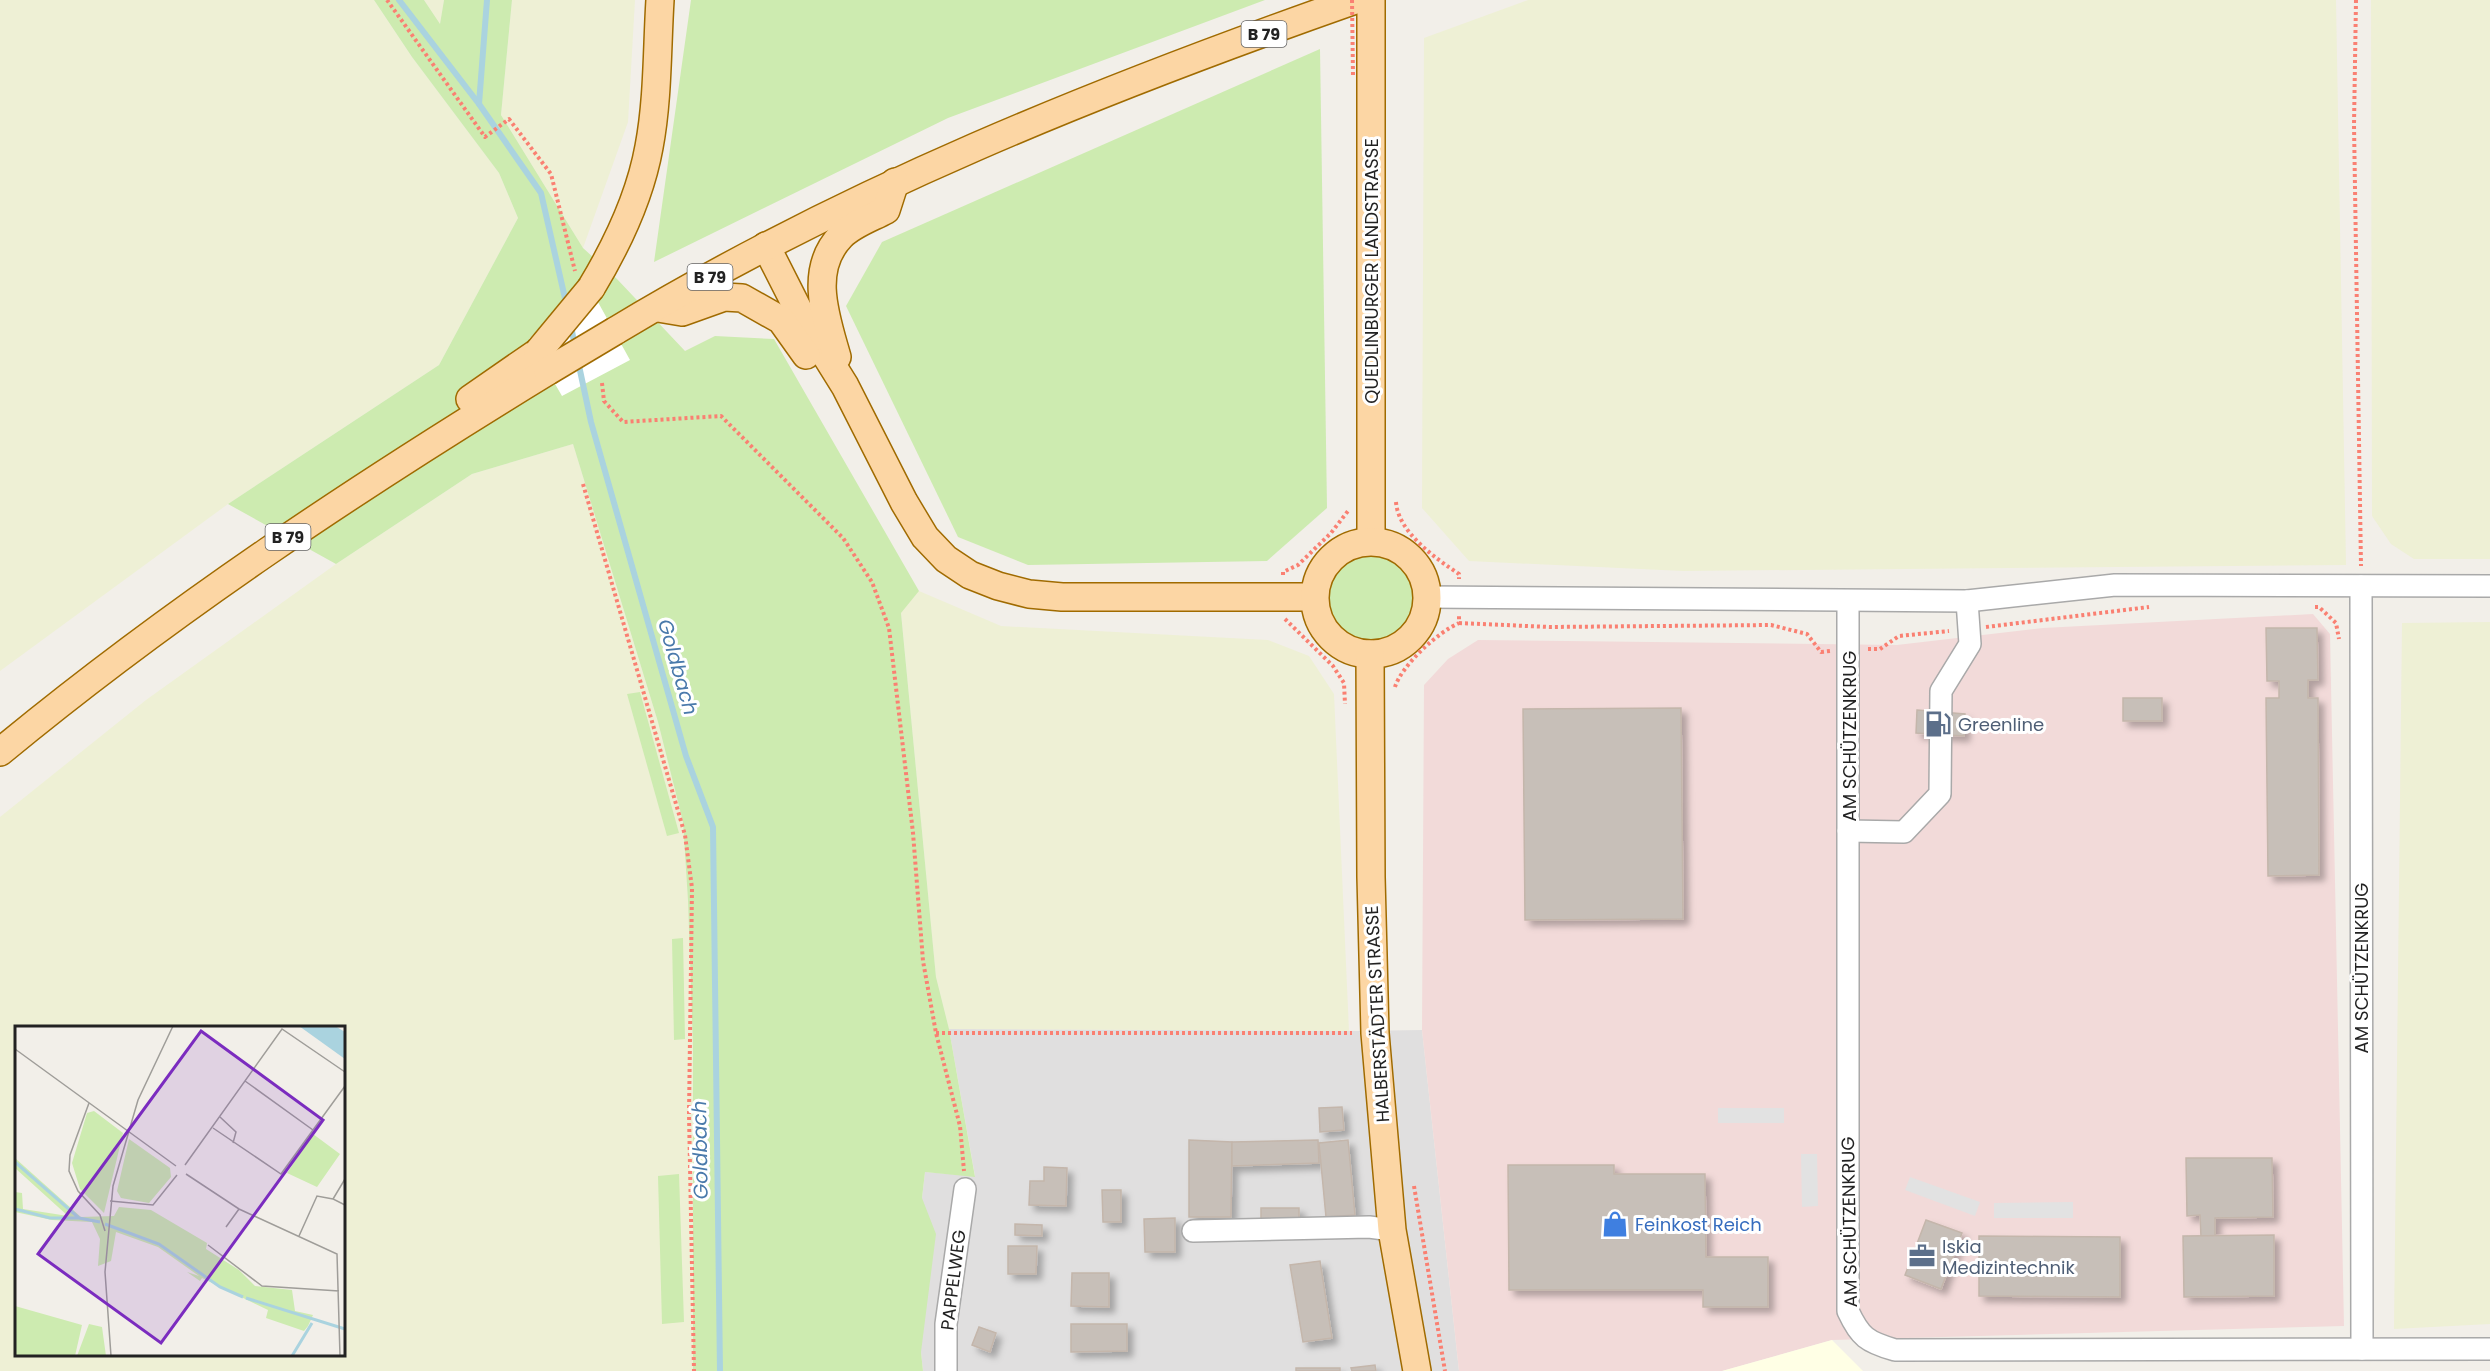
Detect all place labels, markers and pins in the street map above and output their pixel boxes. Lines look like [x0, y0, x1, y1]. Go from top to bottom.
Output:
fuel station icon: Greenline [1923, 709, 1953, 739]
place label: Greenline [1958, 712, 2044, 737]
shop icon: Feinkost Reich [1600, 1209, 1630, 1239]
place label: Feinkost Reich [1635, 1212, 1762, 1237]
place label: Iskia Medizintechnik [1942, 1234, 2075, 1280]
office icon: Iskia Medizintechnik [1907, 1241, 1937, 1271]

